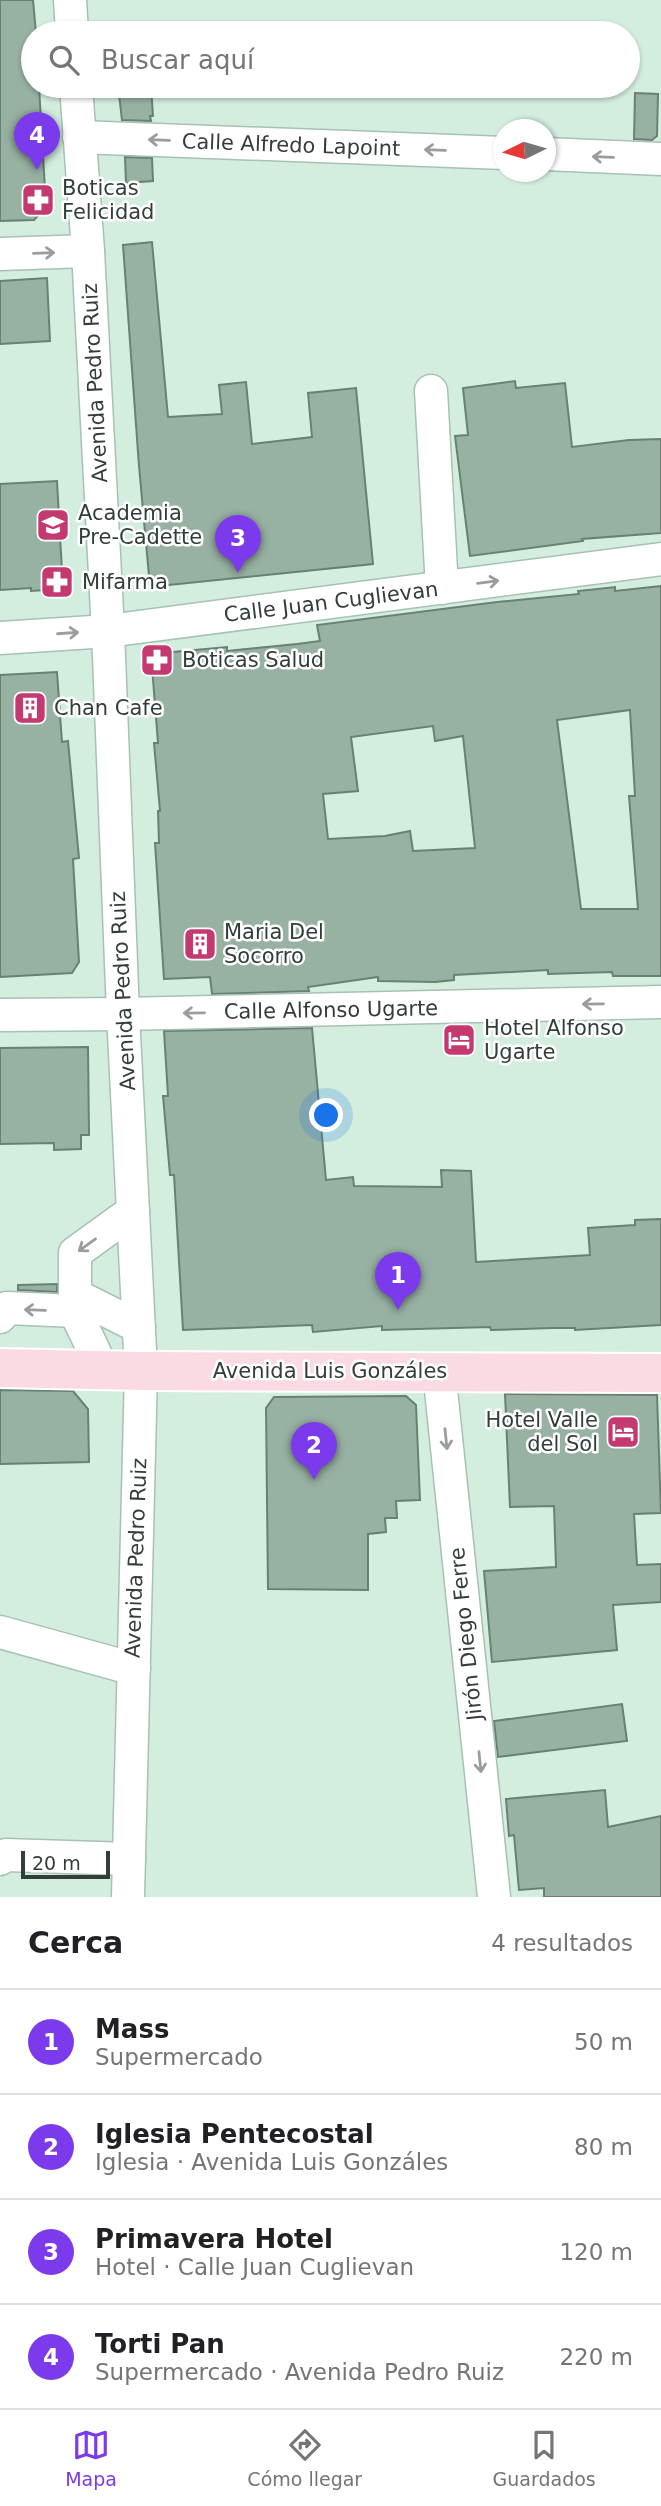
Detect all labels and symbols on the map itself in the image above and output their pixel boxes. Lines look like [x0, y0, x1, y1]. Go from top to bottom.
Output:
pin: 4 [14, 112, 60, 170]
north arrow [493, 119, 556, 182]
street label: Calle Alfredo Lapoint [181, 129, 401, 161]
one-way arrow [148, 134, 171, 147]
one-way arrow [424, 144, 447, 157]
one-way arrow [592, 150, 615, 163]
place label: Boticas Felicidad [62, 176, 154, 224]
pharmacy icon: Boticas Felicidad [19, 181, 57, 219]
one-way arrow [32, 246, 55, 259]
street label: Avenida Pedro Ruiz [78, 282, 112, 484]
place label: Academia Pre-Cadette [78, 501, 202, 549]
school or university icon: Academia Pre-Cadette [34, 506, 72, 544]
pin: 3 [215, 515, 261, 573]
pharmacy icon: Mifarma [38, 563, 76, 601]
place label: Mifarma [82, 570, 168, 594]
one-way arrow [477, 575, 499, 588]
street label: Calle Juan Cuglievan [223, 577, 439, 627]
one-way arrow [56, 626, 79, 639]
pharmacy icon: Boticas Salud [138, 641, 176, 679]
place label: Boticas Salud [182, 648, 324, 672]
building icon: Chan Cafe [11, 689, 49, 727]
place label: Chan Cafe [54, 696, 163, 720]
street label: Avenida Pedro Ruiz [106, 890, 140, 1092]
place label: Maria Del Socorro [224, 920, 324, 968]
building icon: Maria Del Socorro [181, 925, 219, 963]
street label: Calle Alfonso Ugarte [224, 996, 438, 1024]
one-way arrow [582, 997, 605, 1010]
one-way arrow [183, 1006, 206, 1019]
place label: Hotel Alfonso Ugarte [484, 1016, 624, 1064]
hotel icon: Hotel Alfonso Ugarte [440, 1021, 478, 1059]
your location [309, 1098, 343, 1132]
one-way arrow [78, 1237, 97, 1252]
pin: 1 [375, 1252, 421, 1310]
one-way arrow [24, 1303, 47, 1316]
street label: Avenida Luis Gonzáles [213, 1359, 447, 1383]
place label: Hotel Valle del Sol [486, 1408, 598, 1456]
hotel icon: Hotel Valle del Sol [604, 1413, 642, 1451]
pin: 2 [291, 1422, 337, 1480]
one-way arrow [439, 1427, 452, 1449]
street label: Avenida Pedro Ruiz [121, 1458, 151, 1658]
street label: Jirón Diego Ferre [445, 1546, 487, 1724]
one-way arrow [474, 1750, 487, 1773]
scale bar [21, 1848, 110, 1880]

